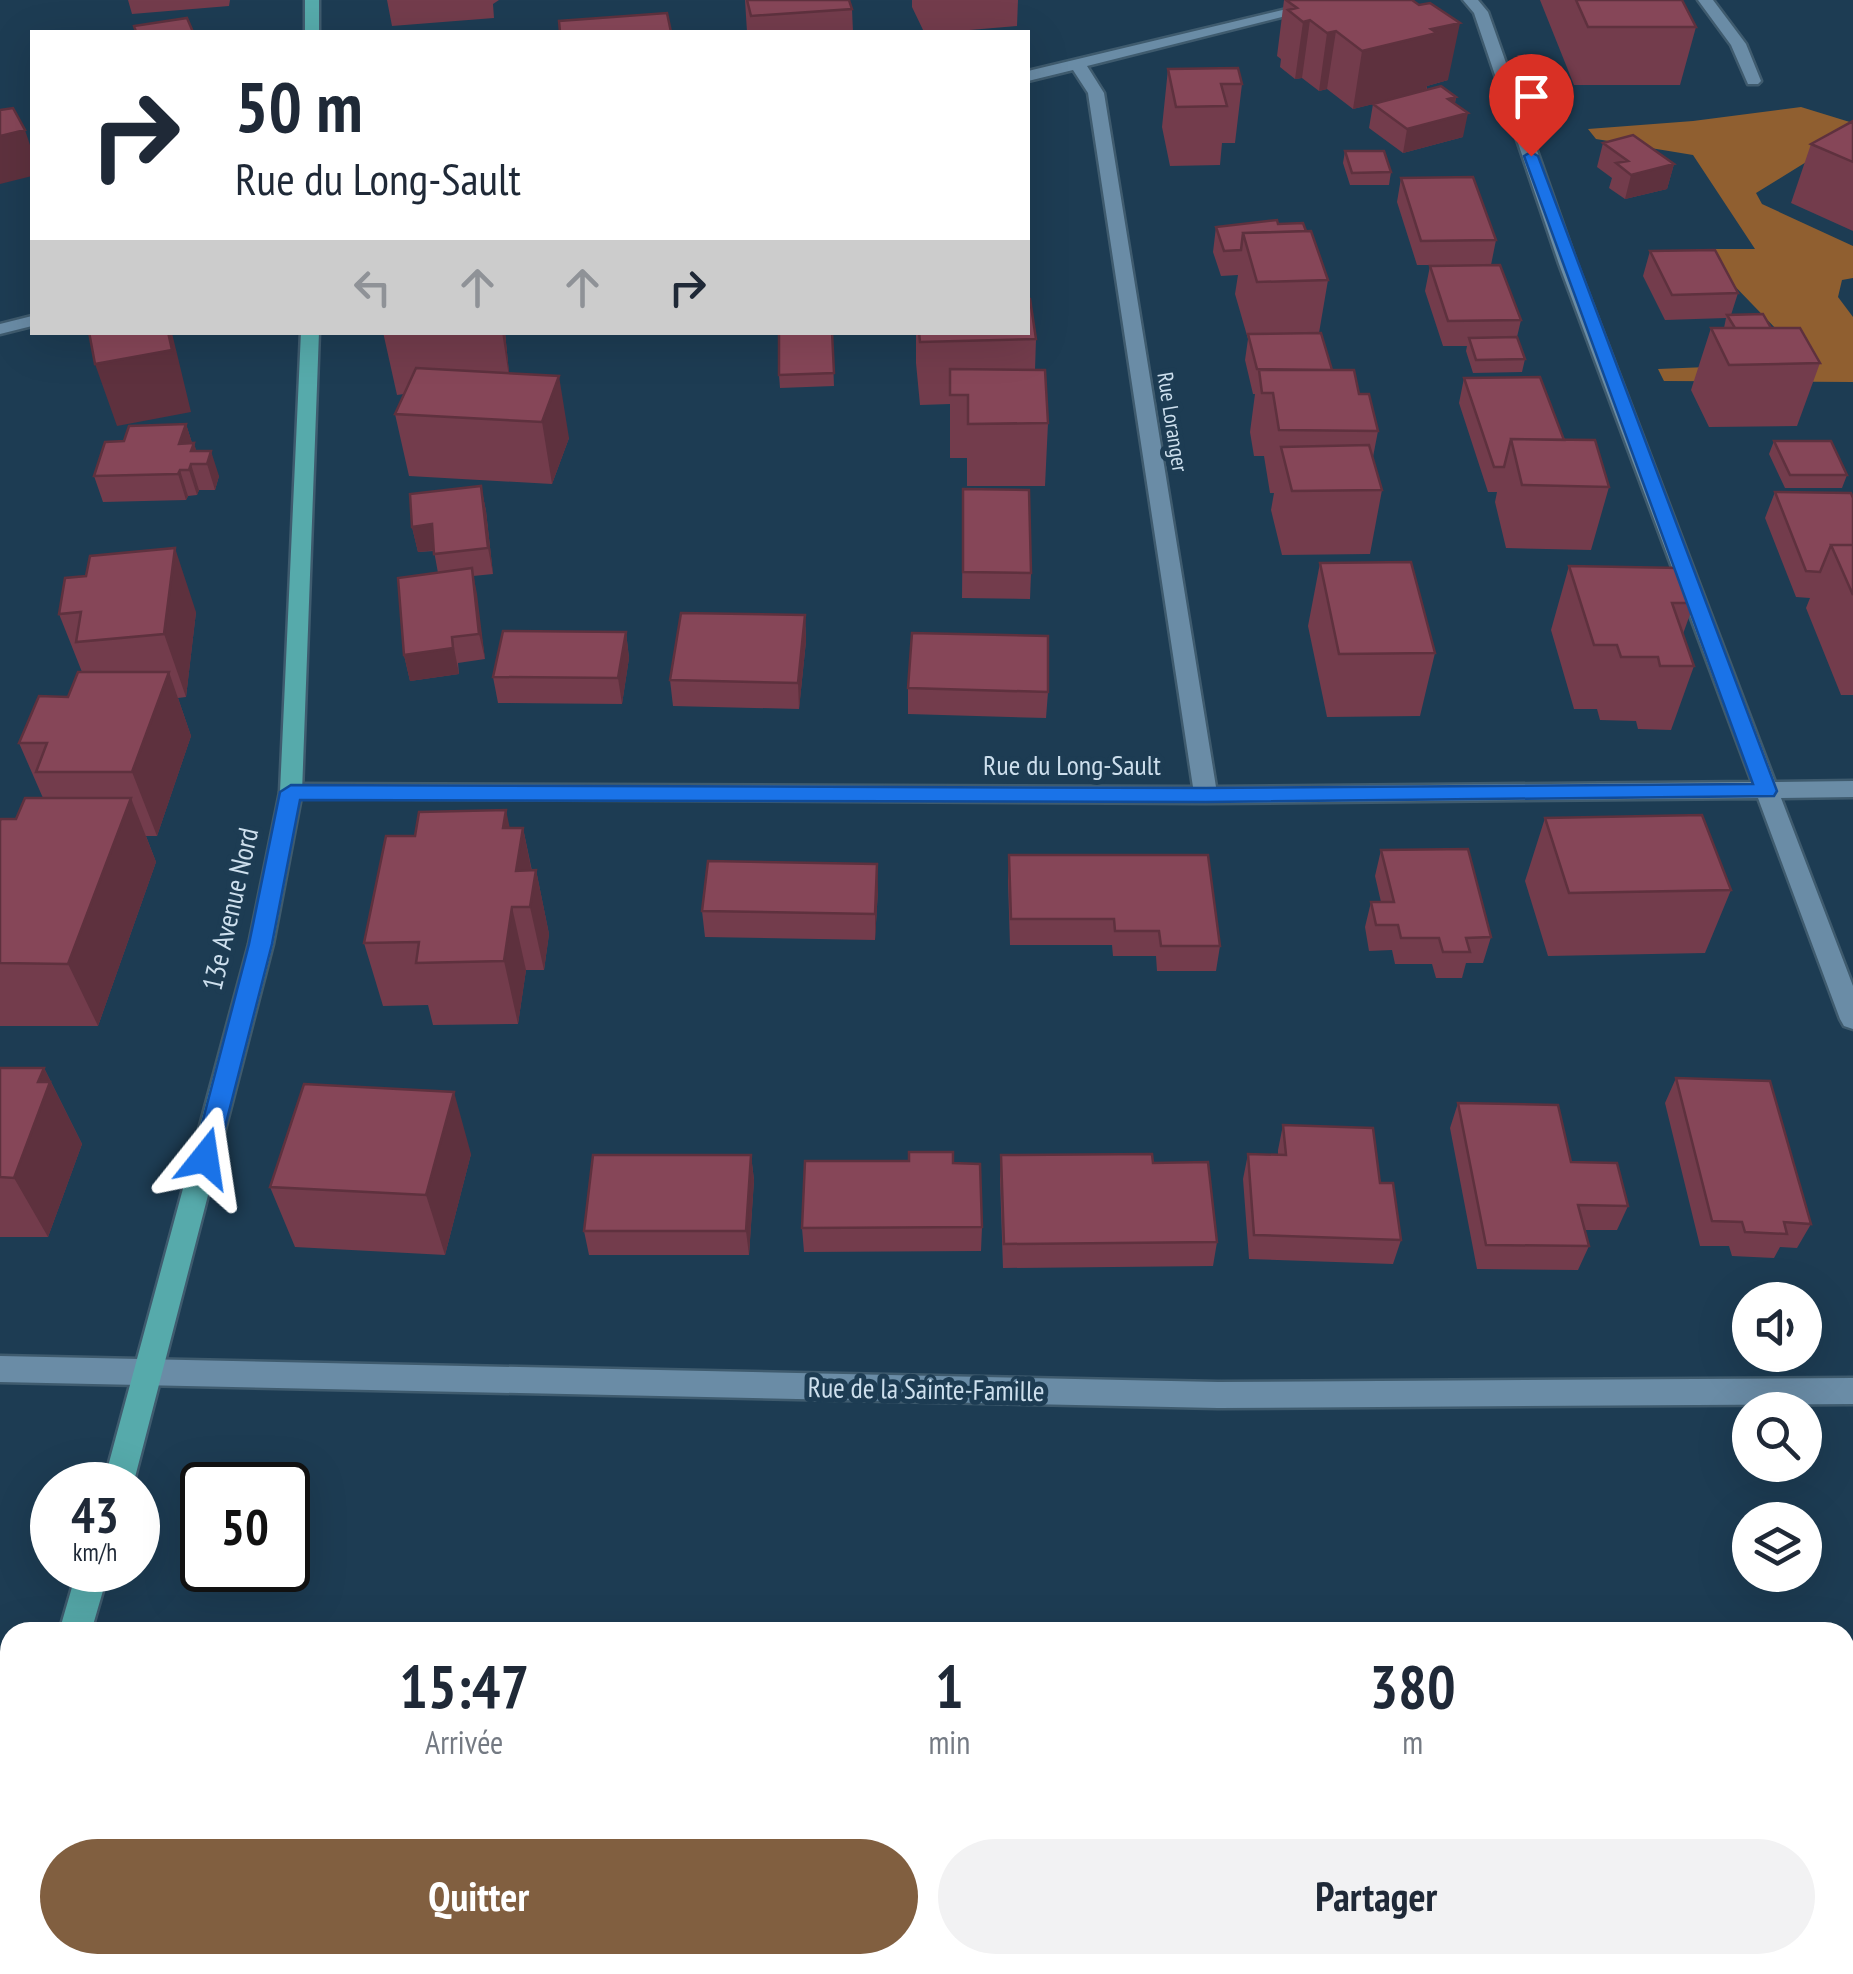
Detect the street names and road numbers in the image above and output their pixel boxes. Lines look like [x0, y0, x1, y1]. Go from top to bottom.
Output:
street label: Rue Loranger [1151, 370, 1195, 474]
street label: Rue du Long-Sault [983, 746, 1161, 783]
street label: 13e Avenue Nord [193, 824, 266, 994]
street label: Rue de la Sainte-Famille [807, 1368, 1045, 1409]

